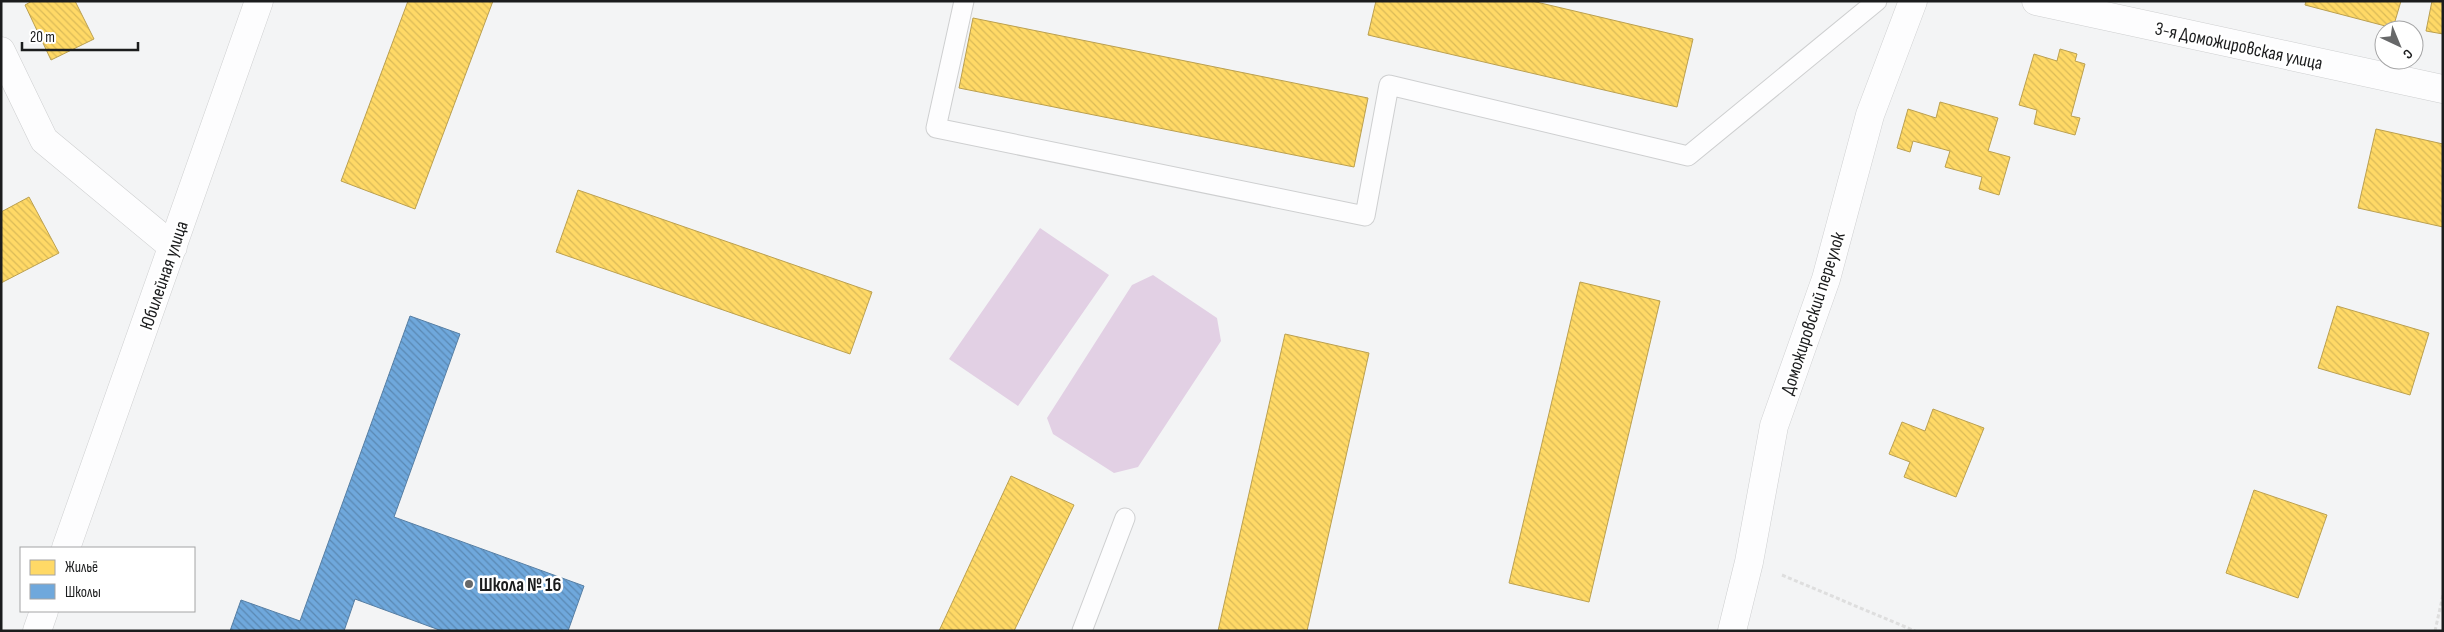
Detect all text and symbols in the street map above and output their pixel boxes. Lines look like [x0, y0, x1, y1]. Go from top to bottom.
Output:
street label: 3-я Доможировская улица [2153, 17, 2325, 75]
scale bar [22, 20, 139, 52]
north arrow [2374, 20, 2424, 70]
text: 20 m [30, 28, 55, 47]
text: С [2399, 45, 2416, 63]
street label: Юбилейная улица [135, 218, 194, 333]
street label: Доможировский переулок [1776, 228, 1851, 398]
legend [20, 547, 195, 612]
text: Жильё [65, 558, 98, 577]
place label: Школа № 16 [479, 574, 562, 597]
marker: Школа № 16 [463, 578, 475, 590]
text: Школы [65, 583, 101, 602]

